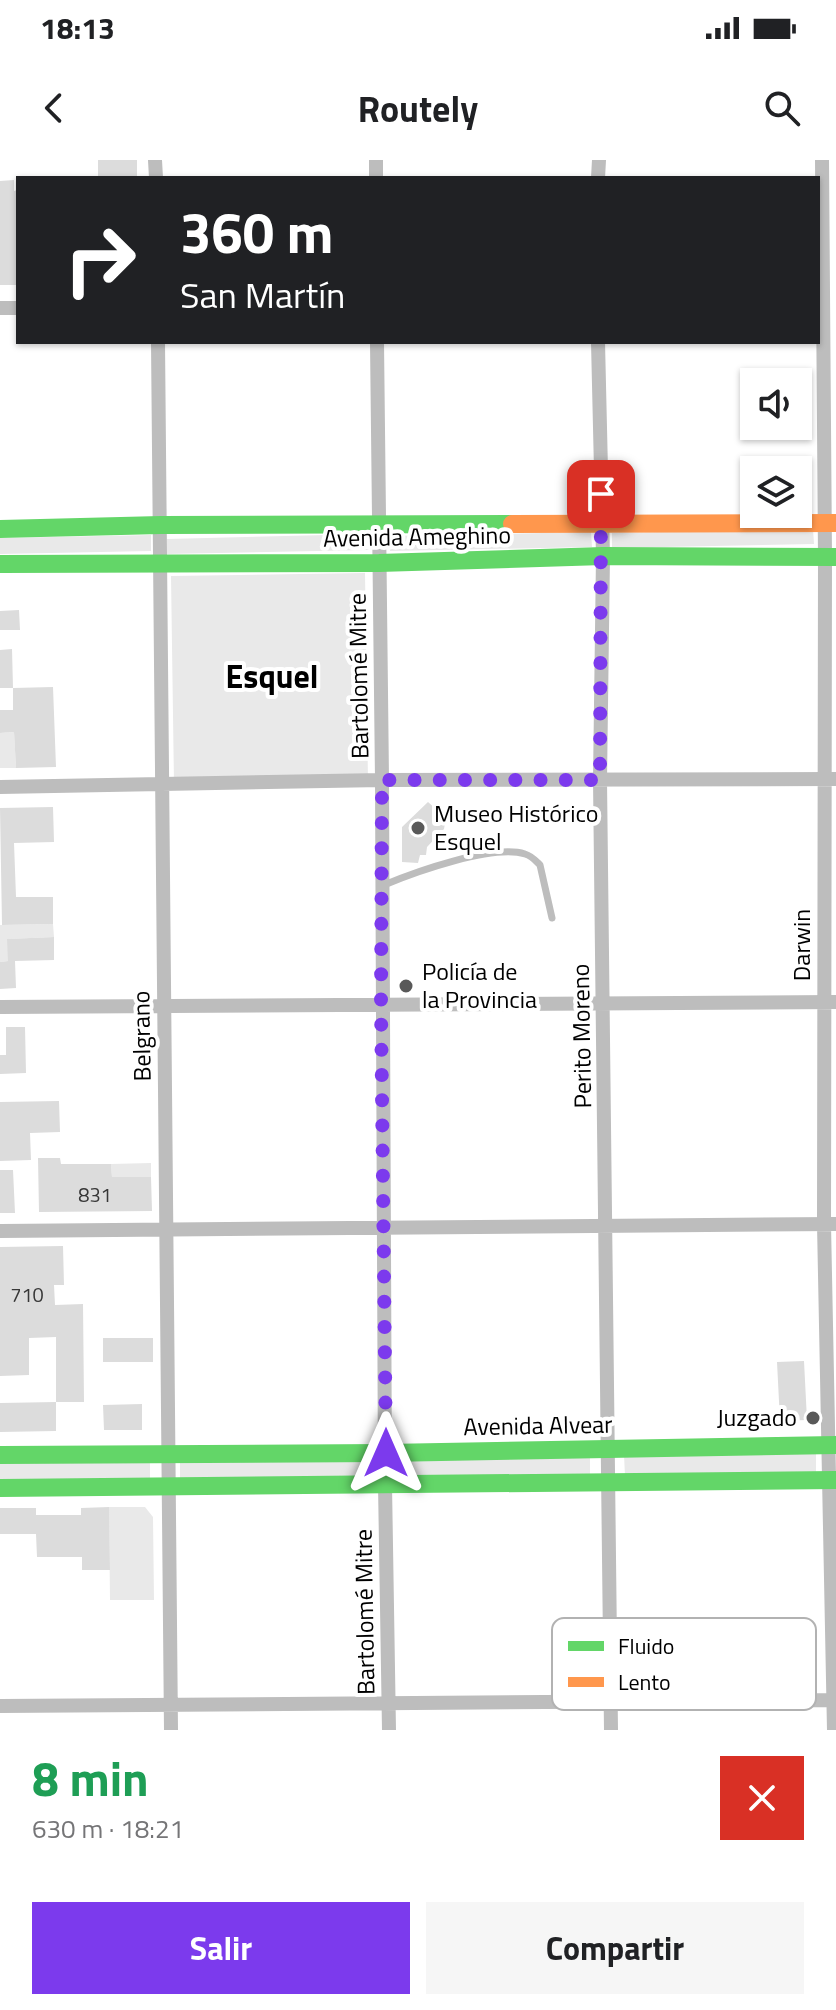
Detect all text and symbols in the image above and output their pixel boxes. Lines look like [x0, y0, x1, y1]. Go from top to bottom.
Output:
text: 18:13 [40, 5, 115, 51]
text: Routely [358, 81, 478, 136]
icon: back [32, 86, 76, 130]
icon: search [760, 86, 804, 130]
text: 360 m [180, 190, 333, 275]
icon: right [48, 208, 152, 312]
text: San Martín [180, 267, 345, 322]
map controls [740, 368, 812, 528]
button: sound [740, 368, 812, 440]
button: layers [740, 456, 812, 528]
pin [567, 460, 635, 528]
icon: arrive [579, 472, 623, 516]
street label: Avenida Ameghino [323, 516, 511, 556]
street label: Bartolomé Mitre [339, 593, 377, 759]
district label: Esquel [226, 652, 318, 700]
place label: Museo Histórico Esquel [434, 795, 598, 859]
marker: Museo Histórico Esquel [409, 819, 427, 837]
street label: Darwin [783, 909, 819, 981]
place label: Policía de la Provincia [422, 953, 537, 1017]
street label: Perito Moreno [562, 963, 600, 1109]
marker: Policía de la Provincia [397, 977, 415, 995]
street label: Belgrano [122, 990, 160, 1082]
house number: 831 [78, 1179, 112, 1210]
house number: 710 [10, 1279, 44, 1310]
place label: Juzgado [717, 1399, 797, 1435]
street label: Avenida Alvear [463, 1406, 613, 1444]
marker: Juzgado [804, 1409, 822, 1427]
position arrow [344, 1411, 428, 1495]
street label: Bartolomé Mitre [345, 1529, 383, 1695]
legend [552, 1618, 816, 1710]
text: Fluido [618, 1629, 674, 1663]
text: Lento [618, 1665, 671, 1699]
text: 8 min [32, 1742, 149, 1815]
button: close [720, 1756, 804, 1840]
text: 630 m · 18:21 [32, 1809, 184, 1848]
button: Salir [32, 1902, 410, 1994]
button: Compartir [426, 1902, 804, 1994]

